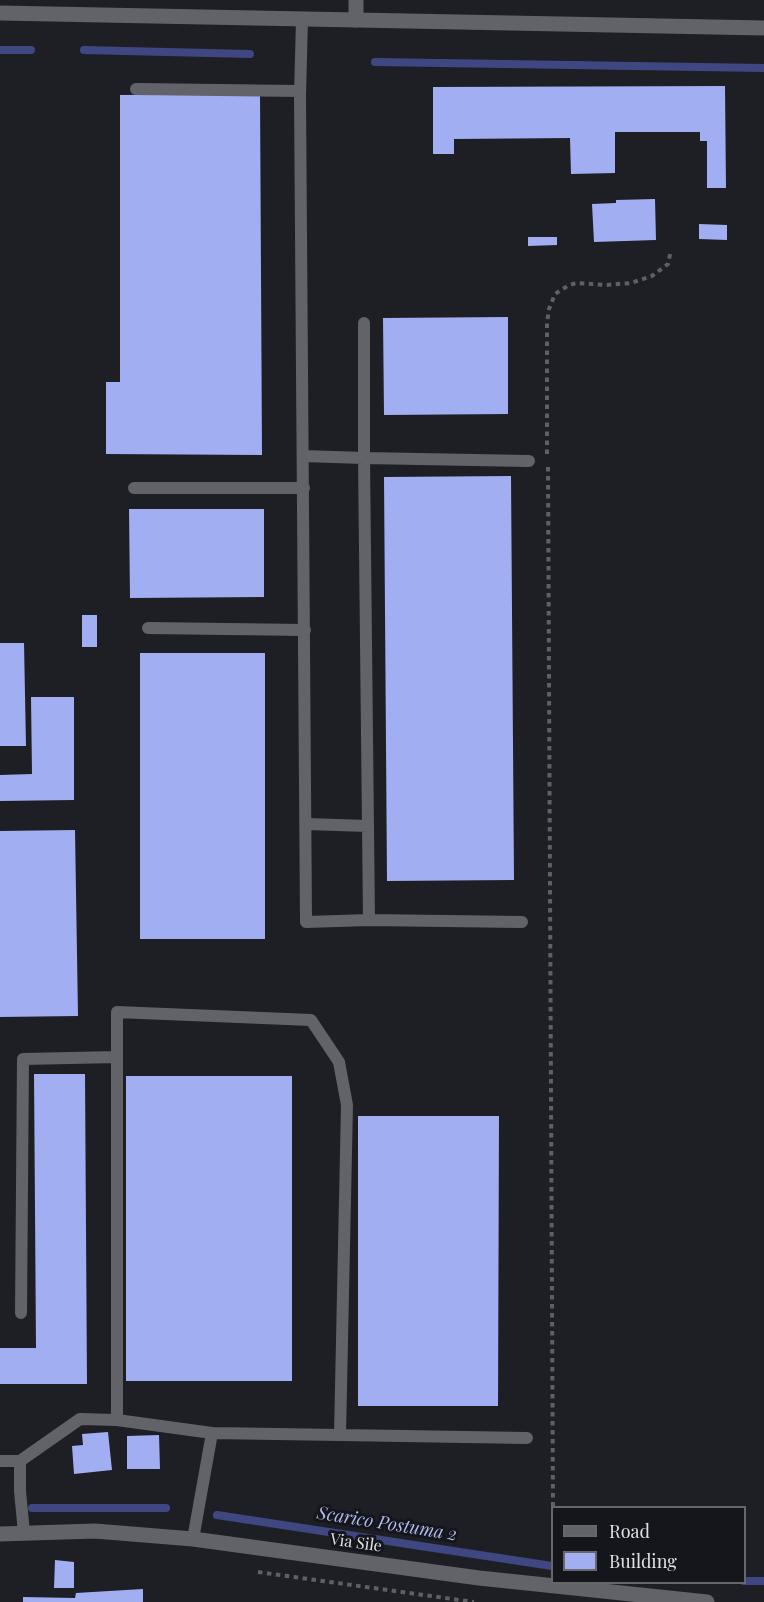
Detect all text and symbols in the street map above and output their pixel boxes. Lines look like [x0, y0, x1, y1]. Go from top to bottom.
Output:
water label: Scarico Postuma 2 [316, 1502, 458, 1546]
legend [551, 1506, 746, 1584]
text: Road [609, 1519, 650, 1543]
street label: Via Sile [329, 1530, 383, 1556]
text: Building [609, 1549, 677, 1573]

